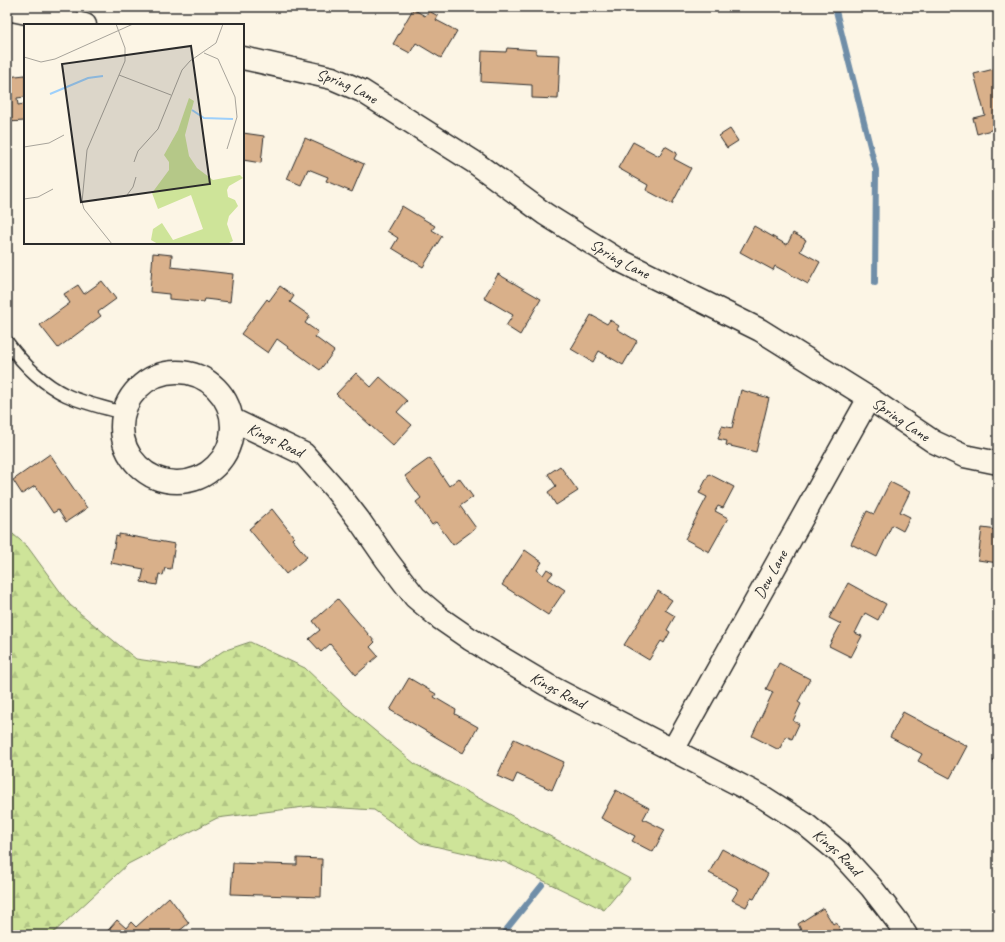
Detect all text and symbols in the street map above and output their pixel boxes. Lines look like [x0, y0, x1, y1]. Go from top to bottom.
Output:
inset map [24, 24, 244, 244]
street label: Spring Lane [314, 65, 383, 109]
street label: Spring Lane [586, 235, 654, 284]
street label: Spring Lane [868, 393, 935, 447]
street label: Kings Road [244, 418, 309, 463]
street label: Dew Lane [749, 545, 793, 602]
street label: Kings Road [527, 667, 591, 714]
street label: Kings Road [809, 825, 868, 882]

